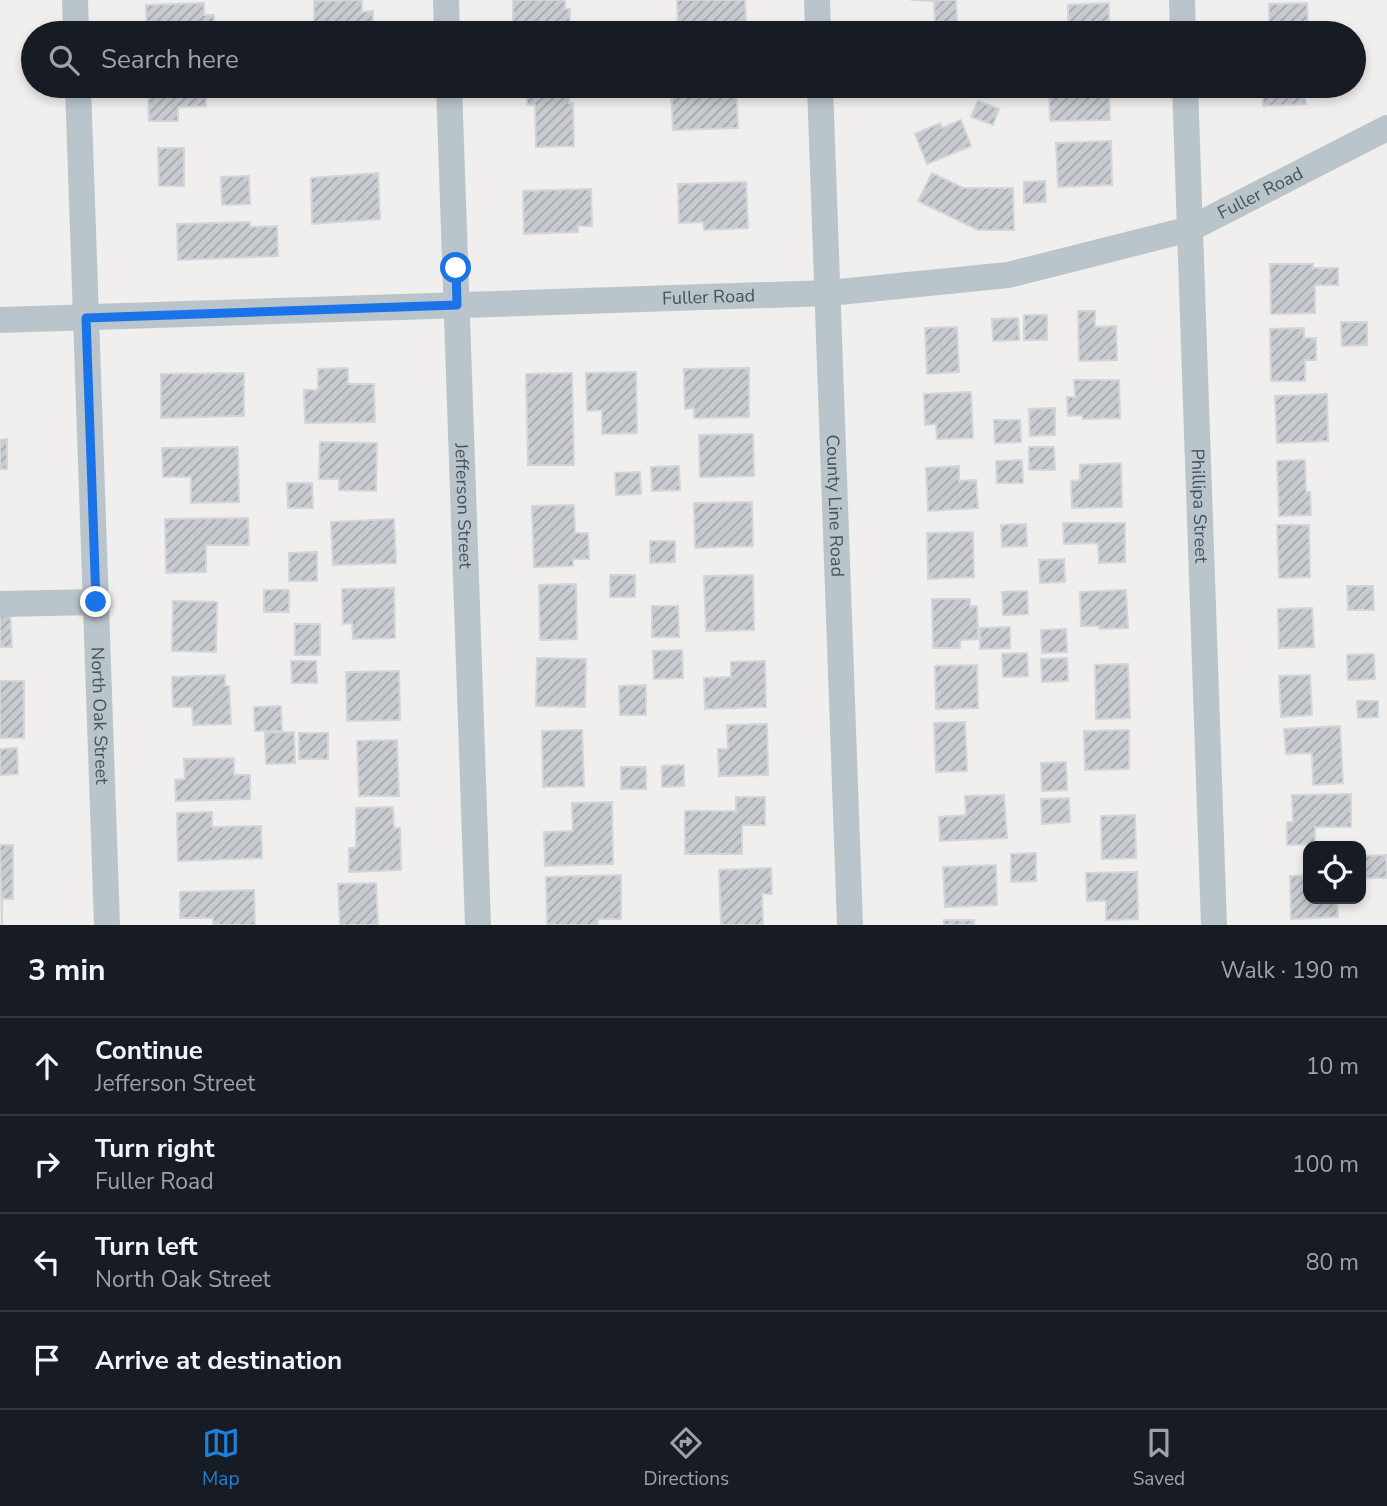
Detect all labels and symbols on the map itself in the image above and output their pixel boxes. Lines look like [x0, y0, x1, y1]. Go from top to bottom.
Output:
street label: Fuller Road [1213, 161, 1307, 225]
route start [440, 252, 471, 283]
street label: Fuller Road [662, 283, 755, 310]
street label: County Line Road [820, 434, 850, 577]
street label: Jefferson Street [449, 442, 478, 570]
street label: Phillipa Street [1186, 448, 1214, 564]
route end [80, 586, 111, 617]
street label: North Oak Street [85, 646, 114, 785]

